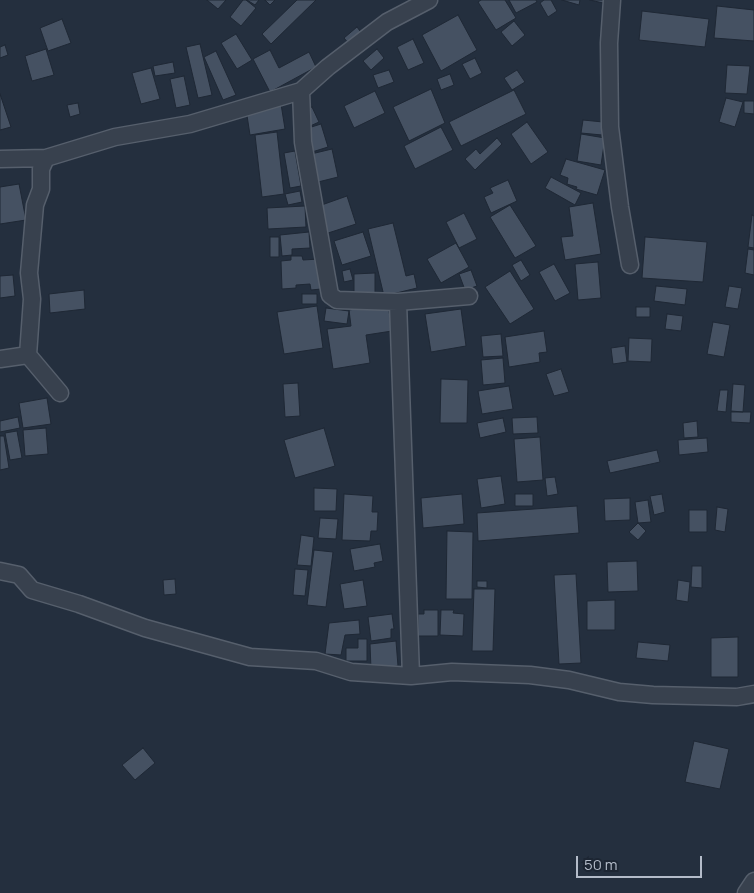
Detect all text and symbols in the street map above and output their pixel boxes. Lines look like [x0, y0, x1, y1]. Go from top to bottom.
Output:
scale bar [579, 846, 705, 878]
text: 50 m [584, 854, 618, 875]

